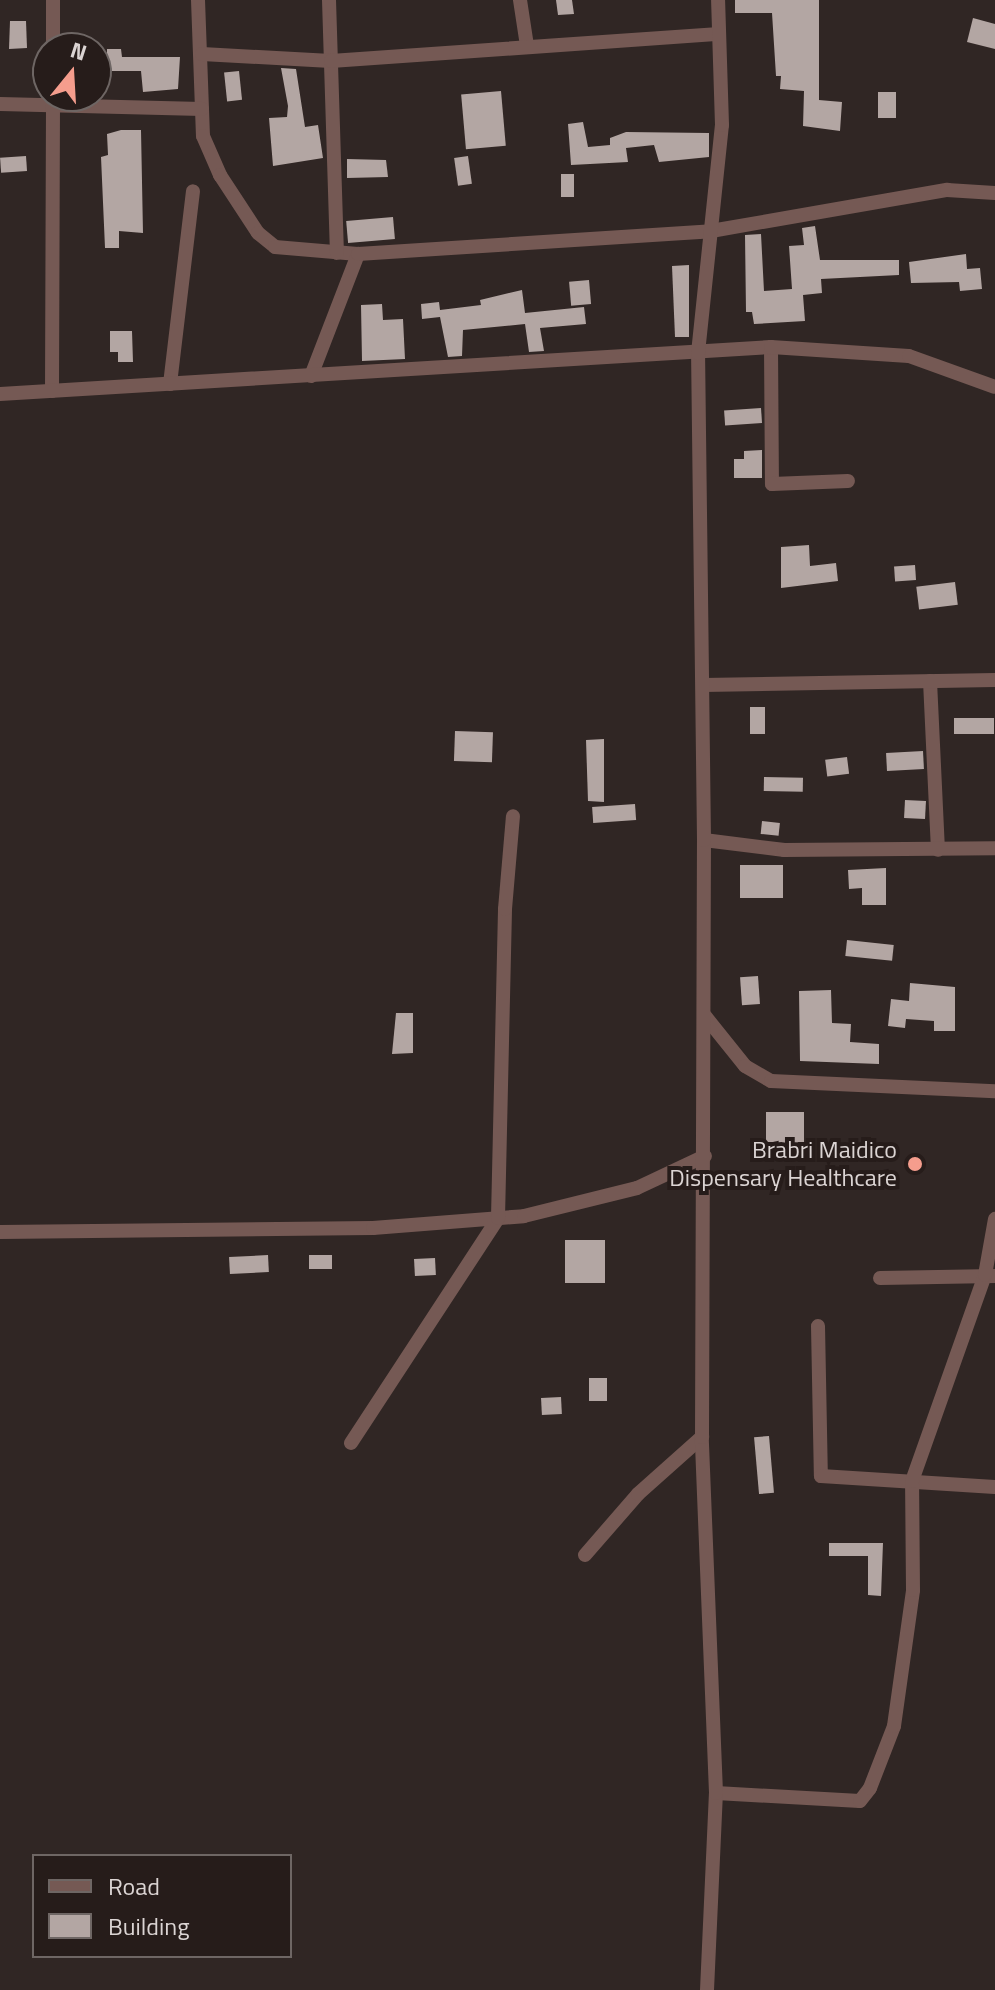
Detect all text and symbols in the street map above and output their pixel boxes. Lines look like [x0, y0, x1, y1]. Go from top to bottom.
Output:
north arrow [32, 32, 112, 112]
text: N [66, 33, 91, 70]
place label: Brabri Maidico Dispensary Healthcare [669, 1136, 897, 1192]
marker: Brabri Maidico Dispensary Healthcare [904, 1153, 926, 1175]
legend [32, 1854, 292, 1958]
text: Road [108, 1868, 160, 1904]
text: Building [108, 1908, 190, 1944]

